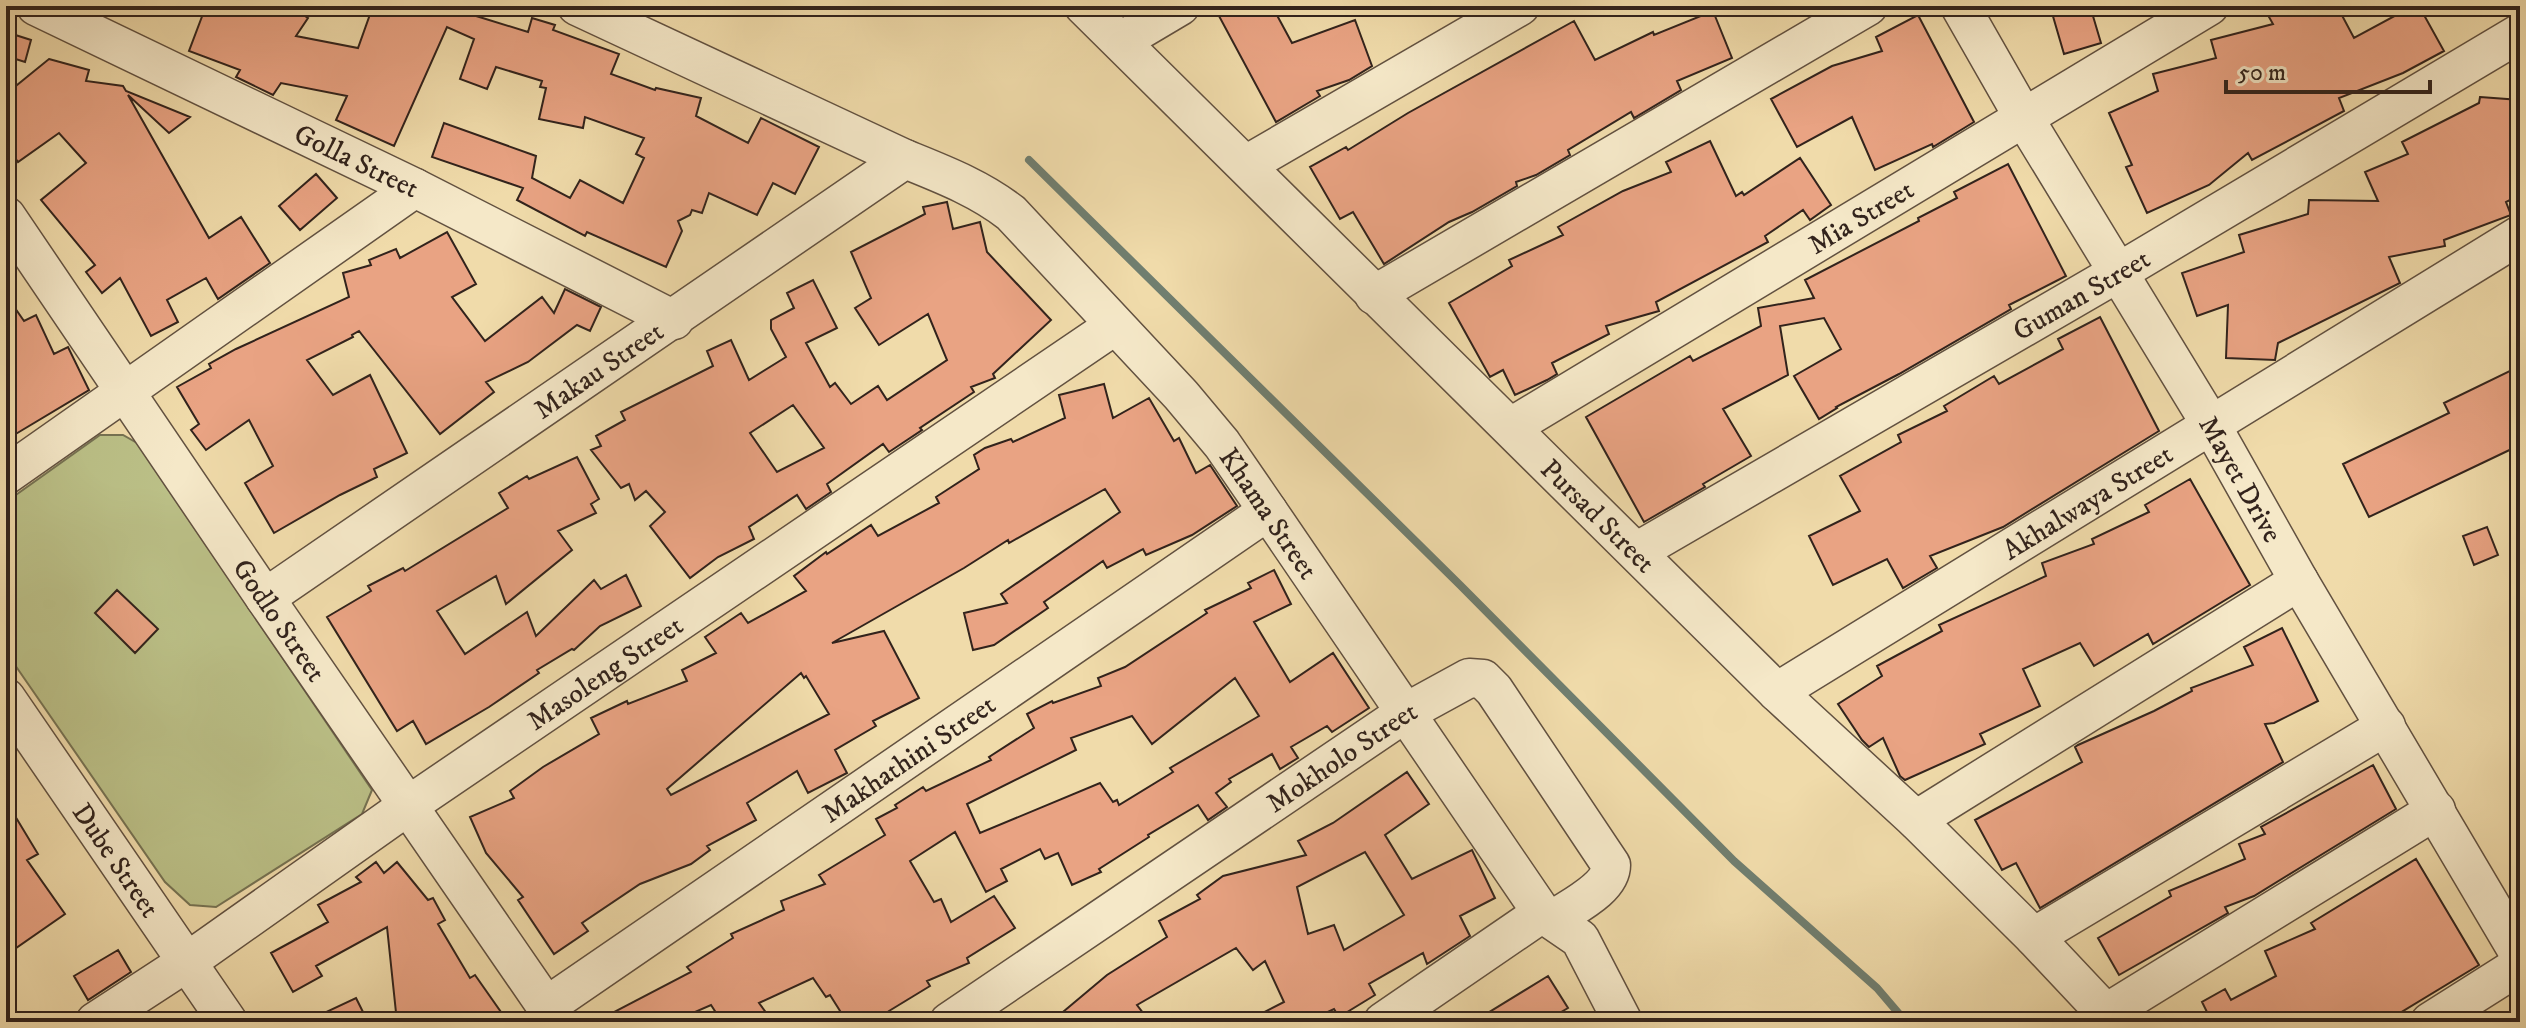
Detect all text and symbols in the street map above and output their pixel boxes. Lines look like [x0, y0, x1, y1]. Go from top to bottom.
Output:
scale bar [2226, 44, 2430, 94]
text: 50 m [2238, 58, 2286, 88]
street label: Golla Street [288, 117, 424, 206]
street label: Mia Street [1802, 172, 1920, 263]
street label: Guman Street [2007, 242, 2157, 349]
street label: Makau Street [528, 314, 670, 427]
street label: Mayet Drive [2190, 410, 2289, 549]
street label: Akhalwaya Street [1996, 437, 2179, 568]
street label: Khama Street [1211, 441, 1325, 586]
street label: Pursad Street [1533, 452, 1662, 581]
street label: Godlo Street [224, 552, 333, 689]
street label: Masoleng Street [521, 608, 690, 739]
street label: Makhathini Street [815, 687, 1003, 831]
street label: Mokholo Street [1260, 694, 1423, 821]
street label: Dube Street [64, 796, 167, 925]

